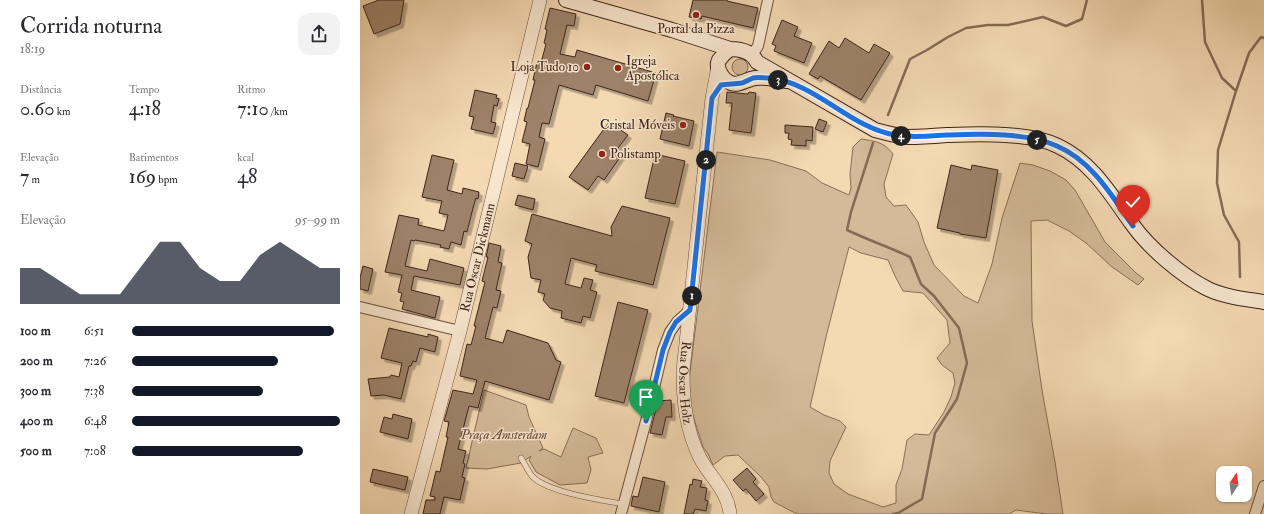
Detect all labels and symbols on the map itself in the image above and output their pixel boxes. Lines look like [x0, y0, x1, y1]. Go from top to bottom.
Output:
marker: Portal da Pizza [691, 10, 701, 20]
place label: Portal da Pizza [657, 21, 735, 37]
place label: Igreja Apostólica [625, 53, 680, 85]
place label: Loja Tudo 10 [511, 59, 579, 75]
marker: Loja Tudo 10 [582, 62, 592, 72]
marker: Igreja Apostólica [613, 63, 623, 73]
pin: 3 [768, 70, 788, 90]
place label: Cristal Móveis [600, 117, 676, 133]
marker: Cristal Móveis [678, 120, 688, 130]
pin: 4 [891, 126, 911, 146]
pin: 5 [1027, 130, 1047, 150]
place label: Polistamp [610, 146, 661, 163]
marker: Polistamp [597, 149, 607, 159]
pin: 2 [696, 150, 716, 170]
pin [1116, 185, 1150, 226]
street label: Rua Oscar Dickmann [457, 201, 499, 314]
pin: 1 [682, 286, 702, 306]
street label: Rua Oscar Holz [675, 340, 696, 427]
pin [629, 380, 663, 421]
park label: Praça Amsterdam [460, 427, 547, 443]
north arrow [1216, 466, 1252, 502]

